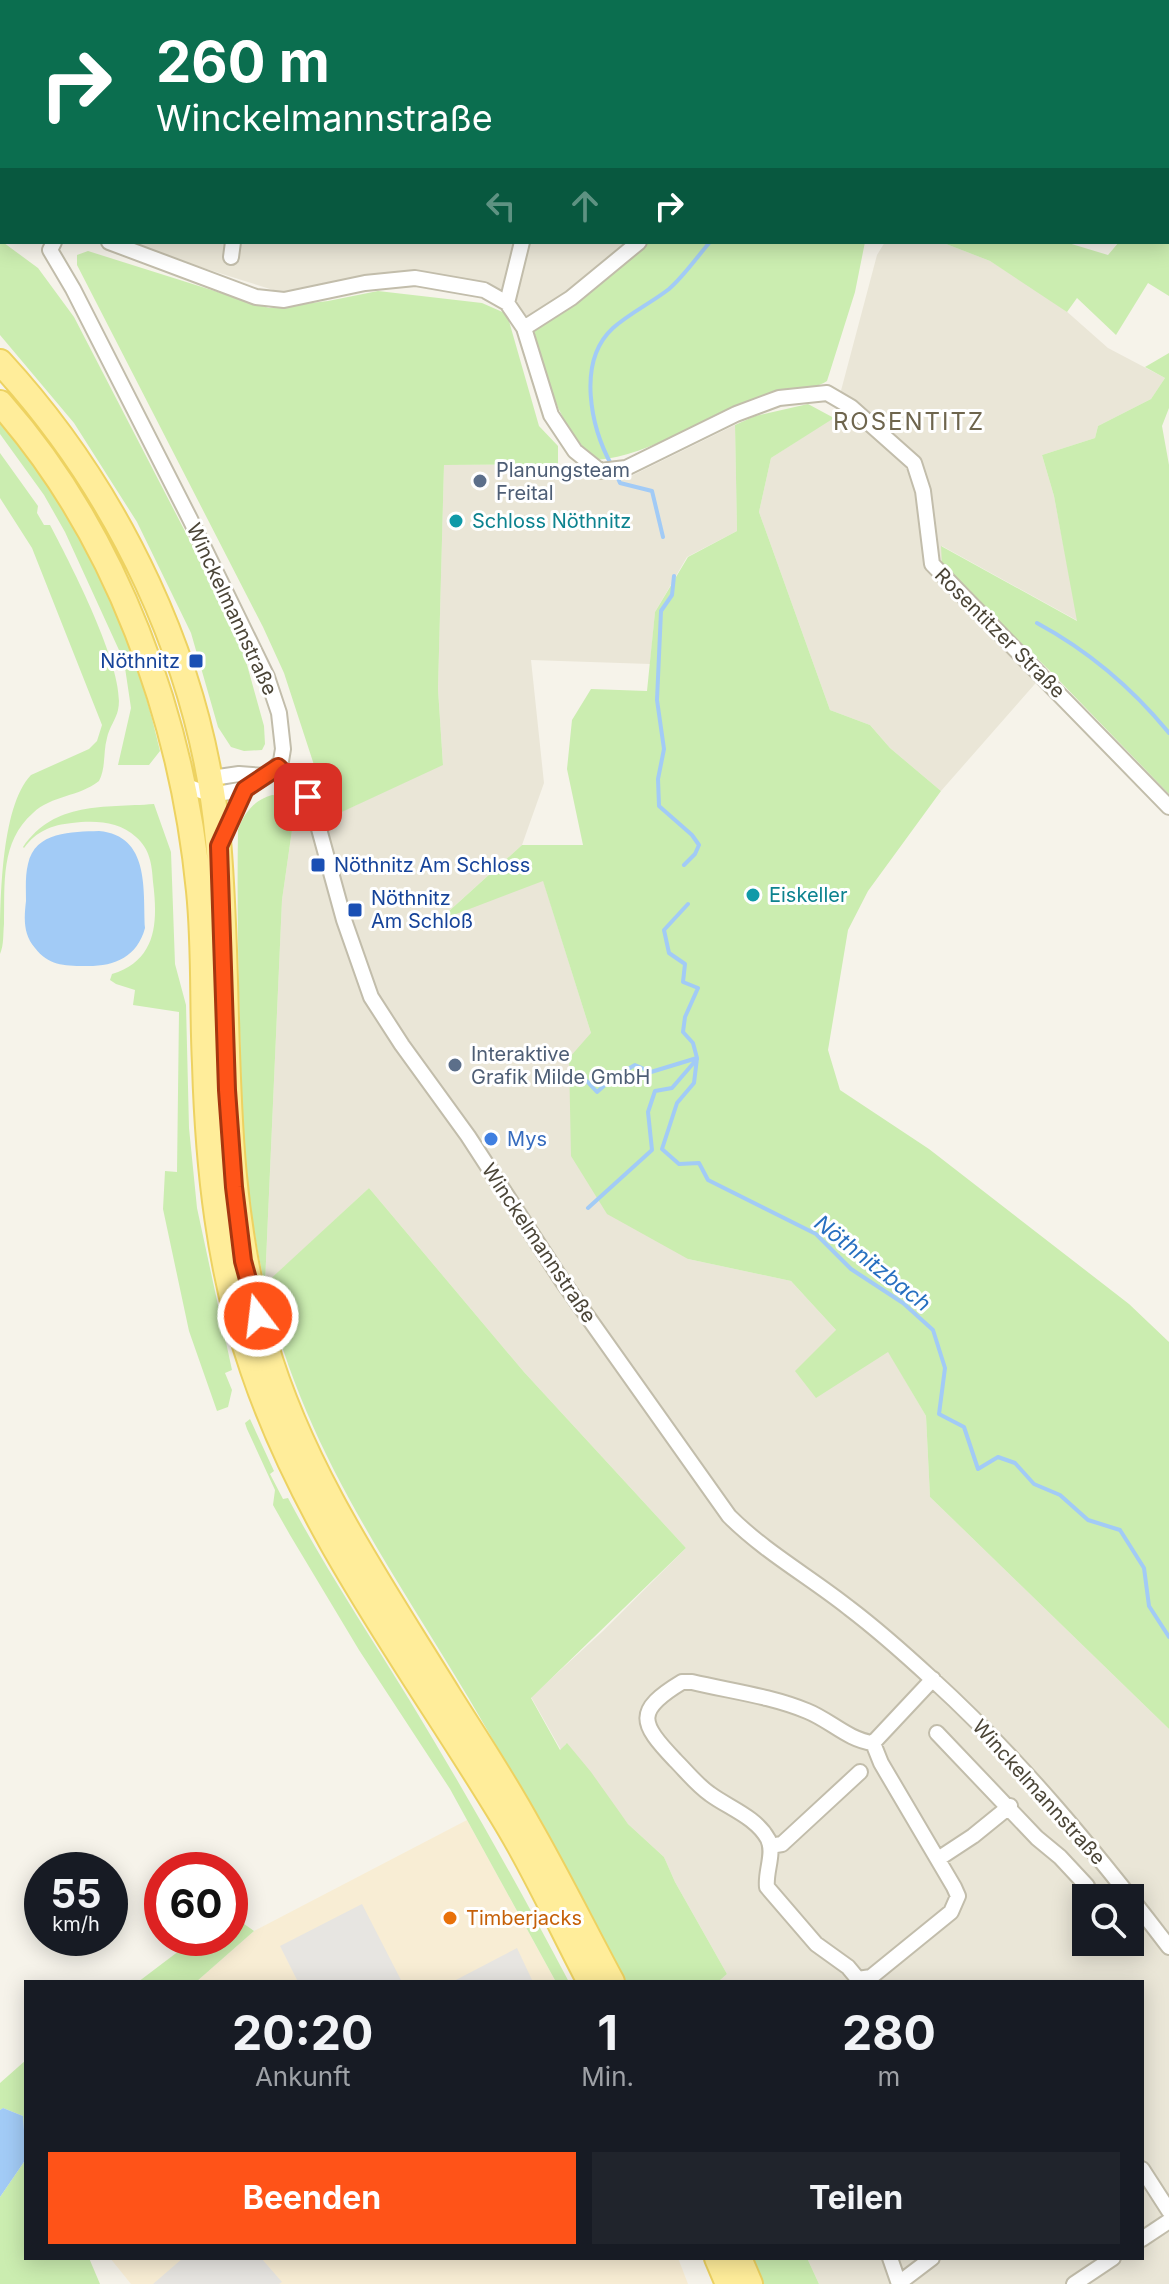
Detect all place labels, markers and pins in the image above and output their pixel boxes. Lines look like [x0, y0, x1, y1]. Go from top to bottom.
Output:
place label: Planungsteam Freital [496, 458, 630, 505]
marker: Planungsteam Freital [471, 472, 489, 490]
place label: Schloss Nöthnitz [472, 509, 631, 533]
marker: Schloss Nöthnitz [447, 512, 465, 530]
place label: Nöthnitz [100, 649, 180, 673]
marker: Nöthnitz [187, 652, 205, 670]
pin [274, 763, 342, 831]
place label: Nöthnitz Am Schloss [334, 853, 530, 877]
marker: Nöthnitz Am Schloss [309, 856, 327, 874]
place label: Eiskeller [769, 883, 848, 907]
place label: Nöthnitz Am Schloß [371, 886, 473, 933]
marker: Eiskeller [744, 886, 762, 904]
marker: Nöthnitz Am Schloß [346, 901, 364, 919]
place label: Interaktive Grafik Milde GmbH [471, 1042, 650, 1089]
marker: Interaktive Grafik Milde GmbH [446, 1056, 464, 1074]
place label: Mys [507, 1127, 547, 1151]
marker: Mys [482, 1130, 500, 1148]
place label: Timberjacks [466, 1906, 582, 1930]
marker: Timberjacks [441, 1909, 459, 1927]

